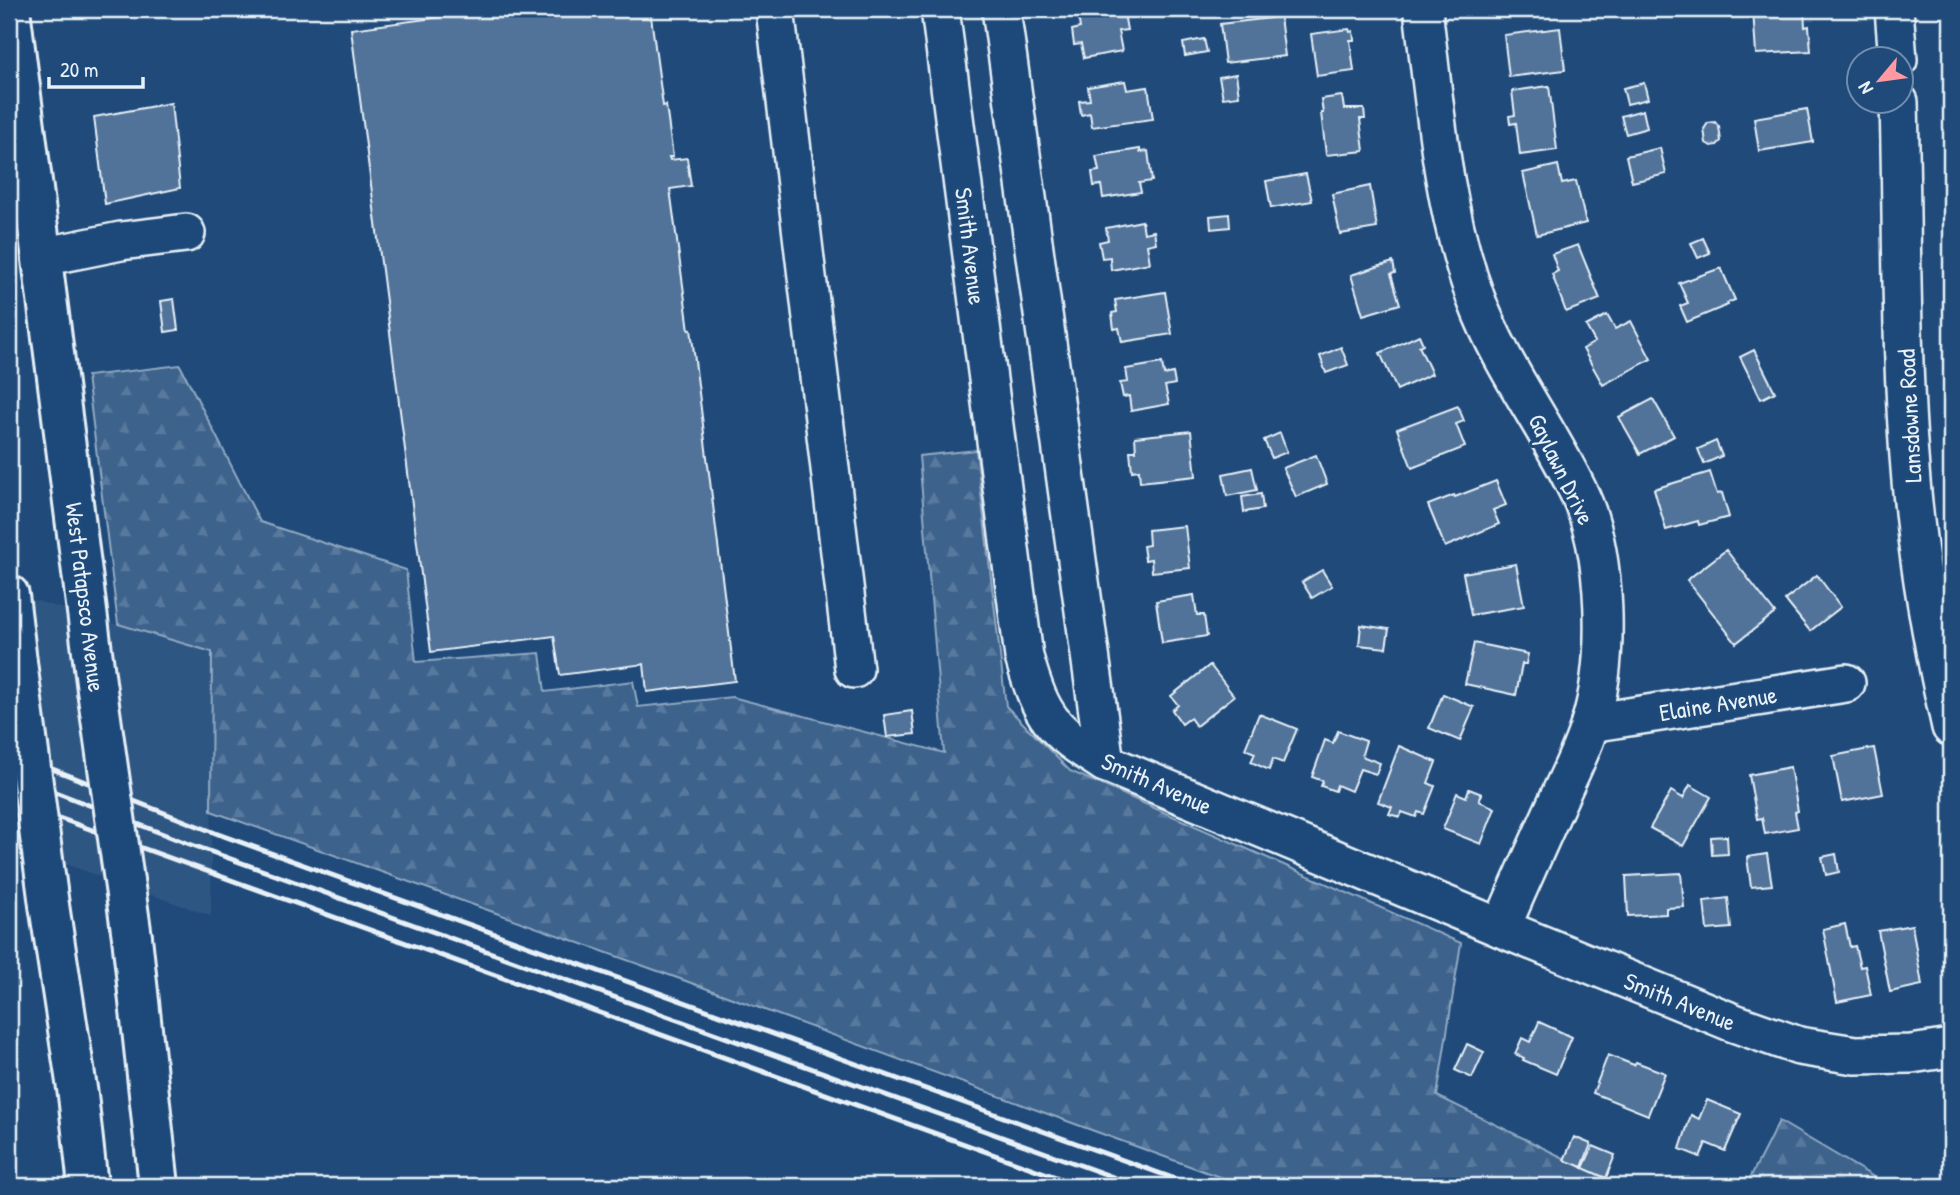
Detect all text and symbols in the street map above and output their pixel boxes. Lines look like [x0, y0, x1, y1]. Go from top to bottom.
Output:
scale bar [49, 46, 144, 90]
north arrow [1844, 46, 1914, 116]
text: 20 m [60, 55, 98, 84]
text: N [1851, 78, 1879, 99]
street label: Smith Avenue [948, 186, 994, 307]
street label: Lansdowne Road [1890, 348, 1928, 484]
street label: Gaylawn Drive [1521, 408, 1603, 530]
street label: West Patapsco Avenue [58, 500, 114, 694]
street label: Elaine Avenue [1657, 678, 1779, 728]
street label: Smith Avenue [1097, 745, 1218, 822]
street label: Smith Avenue [1620, 964, 1741, 1038]

